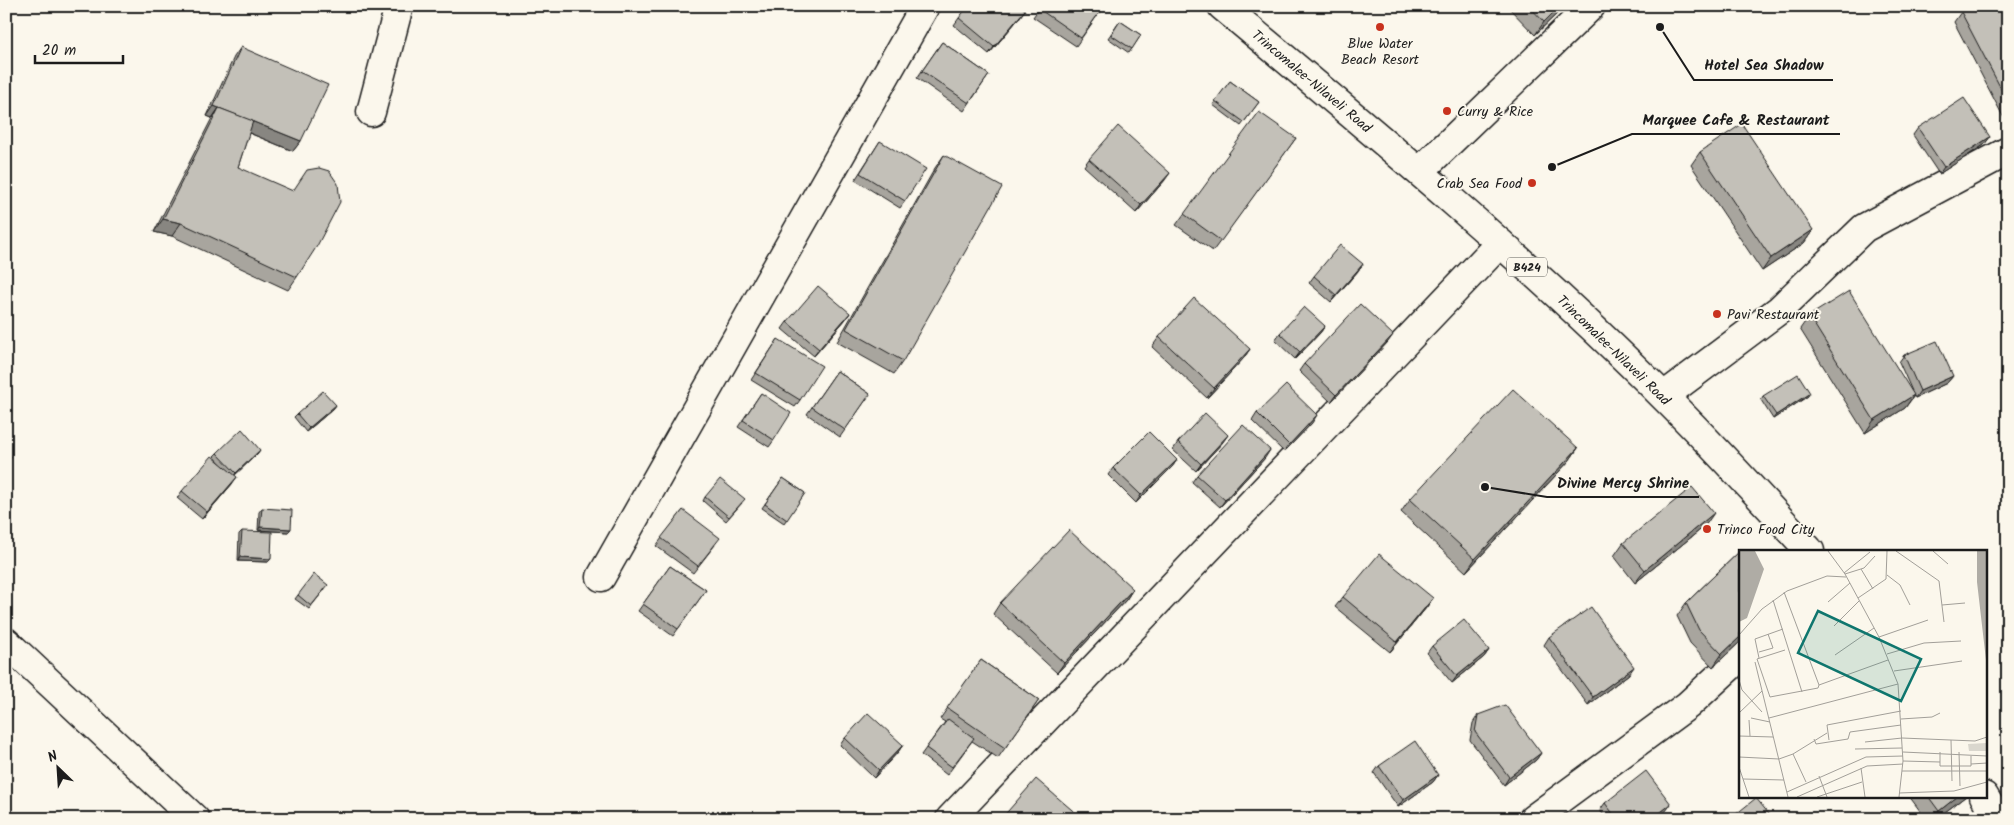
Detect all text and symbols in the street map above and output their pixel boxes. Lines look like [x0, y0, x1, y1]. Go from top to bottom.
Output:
marker: Blue Water Beach Resort [1374, 21, 1386, 33]
street label: Trincomalee-Nilaveli Road [1246, 25, 1377, 139]
scale bar [35, 32, 122, 64]
place label: Blue Water Beach Resort [1341, 33, 1420, 71]
text: 20 m [42, 39, 76, 63]
callout: Hotel Sea Shadow [1694, 50, 1833, 80]
text: Hotel Sea Shadow [1704, 54, 1824, 78]
place label: Curry & Rice [1457, 101, 1534, 123]
callout: Marquee Cafe & Restaurant [1632, 104, 1840, 134]
marker: Curry & Rice [1441, 105, 1453, 117]
text: Marquee Cafe & Restaurant [1642, 109, 1830, 133]
place label: Crab Sea Food [1437, 173, 1523, 195]
marker: Crab Sea Food [1526, 177, 1538, 189]
road number: B424 [1507, 258, 1547, 276]
street label: Trincomalee-Nilaveli Road [1551, 290, 1676, 412]
place label: Pavi Restaurant [1727, 304, 1820, 326]
marker: Pavi Restaurant [1711, 308, 1723, 320]
callout: Divine Mercy Shrine [1547, 467, 1699, 497]
text: Divine Mercy Shrine [1557, 472, 1690, 496]
place label: Trinco Food City [1717, 519, 1815, 541]
marker: Trinco Food City [1701, 523, 1713, 535]
inset map [1739, 550, 1986, 798]
north arrow [32, 742, 82, 792]
text: N [44, 745, 62, 769]

